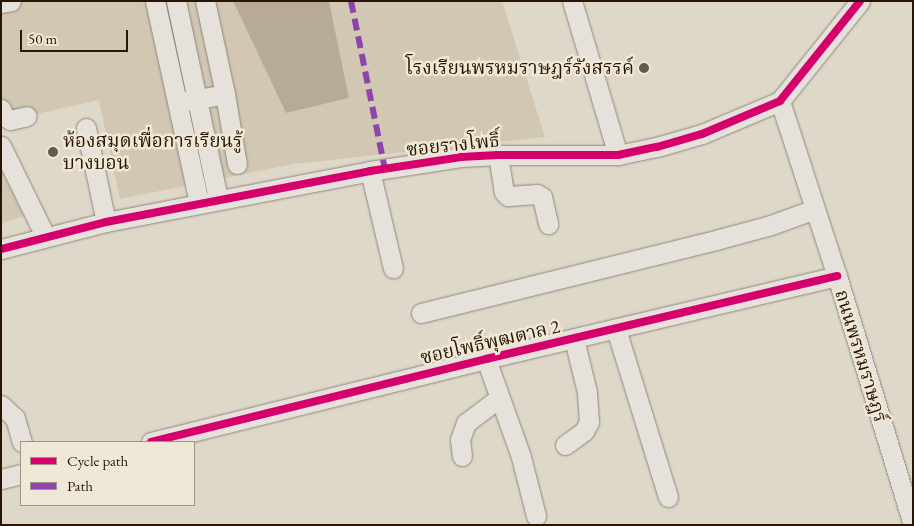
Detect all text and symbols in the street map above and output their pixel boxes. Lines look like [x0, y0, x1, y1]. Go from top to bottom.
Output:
scale bar [22, 20, 130, 52]
text: 50 m [28, 29, 57, 48]
place label: โรงเรียนพรหมราษฎร์รังสรรค์ [406, 57, 634, 79]
marker: โรงเรียนพรหมราษฎร์รังสรรค์ [638, 62, 650, 74]
street label: ซอยรางโพธิ์ [405, 129, 501, 161]
place label: ห้องสมุดเพื่อการเรียนรู้ บางบอน [63, 130, 243, 174]
marker: ห้องสมุดเพื่อการเรียนรู้ บางบอน [47, 146, 59, 158]
street label: ถนนพรหมราษฎร์ [830, 287, 892, 425]
street label: ซอยโพธิ์พุฒตาล 2 [418, 315, 562, 369]
legend [20, 441, 195, 506]
text: Cycle path [67, 451, 128, 470]
text: Path [67, 476, 93, 495]

